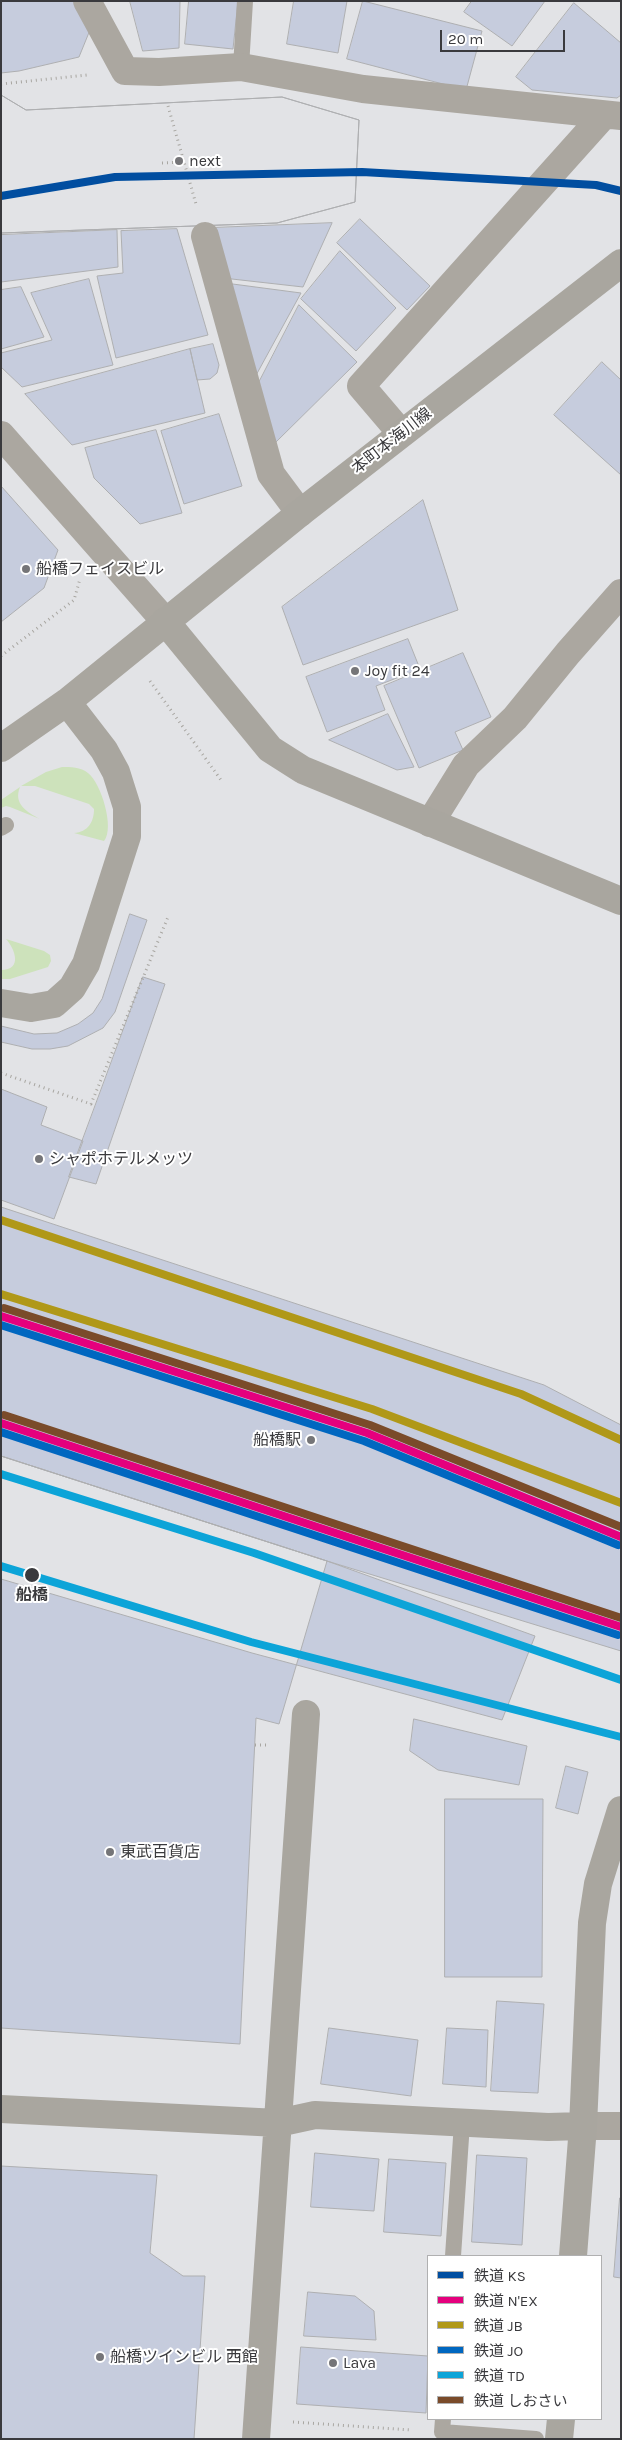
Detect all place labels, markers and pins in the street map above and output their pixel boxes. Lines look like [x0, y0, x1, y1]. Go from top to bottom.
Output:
place label: next [189, 151, 221, 171]
marker: next [173, 155, 185, 167]
place label: 船橋フェイスビル [36, 559, 164, 579]
marker: 船橋フェイスビル [20, 563, 32, 575]
place label: Joy fit 24 [365, 661, 430, 681]
marker: Joy fit 24 [349, 665, 361, 677]
place label: シャポホテルメッツ [49, 1149, 193, 1169]
marker: シャポホテルメッツ [33, 1153, 45, 1165]
place label: 船橋駅 [253, 1430, 301, 1450]
marker: 船橋駅 [305, 1434, 317, 1446]
marker: 船橋 [23, 1566, 41, 1584]
place label: 船橋 [16, 1585, 48, 1605]
place label: 東武百貨店 [120, 1842, 200, 1862]
marker: 東武百貨店 [104, 1846, 116, 1858]
place label: 船橋ツインビル 西館 [110, 2347, 258, 2367]
marker: 船橋ツインビル 西館 [94, 2351, 106, 2363]
place label: Lava [343, 2353, 376, 2373]
marker: Lava [327, 2357, 339, 2369]

